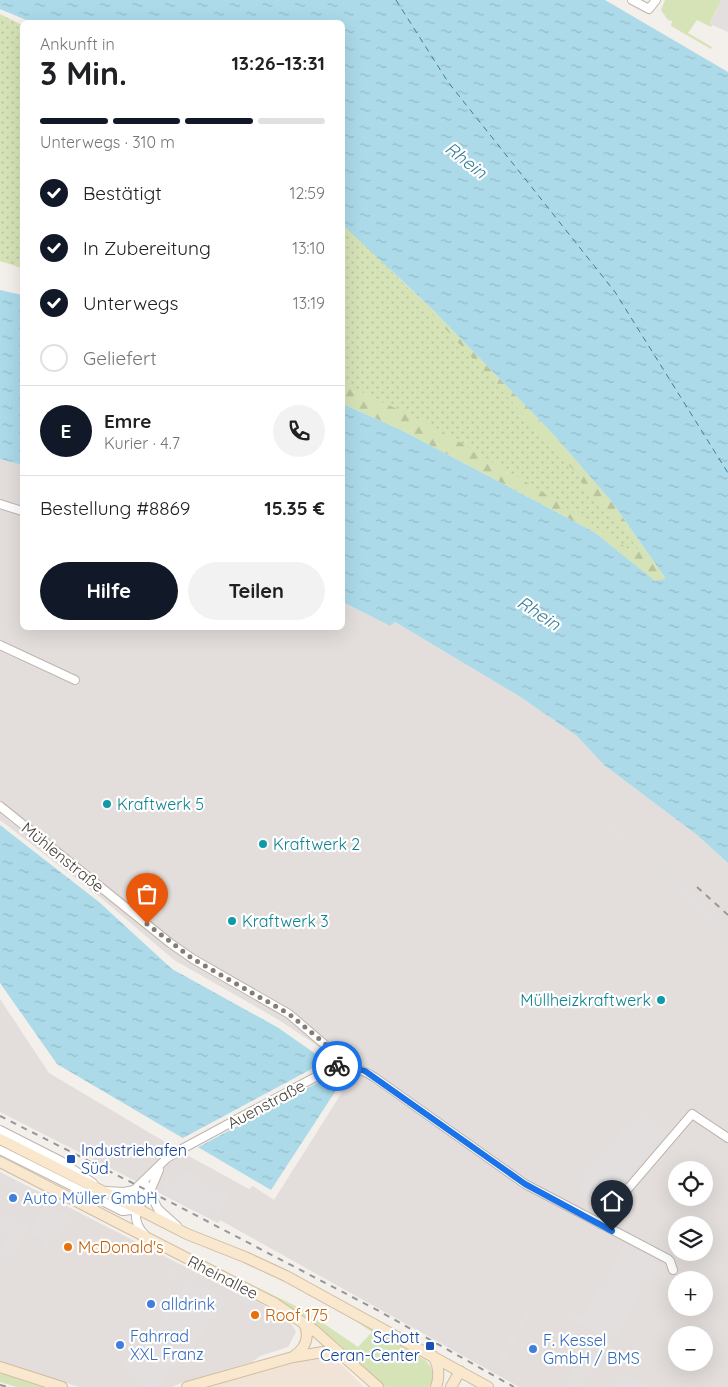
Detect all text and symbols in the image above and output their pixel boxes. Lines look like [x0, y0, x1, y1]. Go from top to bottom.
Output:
text: Ankunft in [40, 34, 115, 54]
text: 13:26–13:31 [231, 51, 325, 75]
text: 3 Min. [40, 53, 127, 93]
text: Unterwegs · 310 m [40, 132, 175, 152]
water label: Rhein [441, 137, 492, 184]
icon: check [40, 179, 68, 207]
text: Bestätigt [83, 181, 162, 205]
text: 12:59 [290, 183, 325, 203]
icon: check [40, 234, 68, 262]
text: In Zubereitung [83, 236, 211, 260]
text: 13:10 [292, 238, 325, 258]
icon: check [40, 289, 68, 317]
text: Unterwegs [83, 291, 178, 315]
text: 13:19 [293, 293, 325, 313]
text: Geliefert [83, 346, 157, 370]
button: phone [273, 405, 325, 457]
text: Emre [104, 409, 151, 433]
text: E [61, 419, 71, 443]
text: Kurier · 4.7 [104, 433, 180, 453]
text: Bestellung #8869 [40, 496, 190, 520]
text: 15.35 € [264, 496, 325, 520]
button: Hilfe [40, 562, 178, 620]
button: Teilen [188, 562, 325, 620]
water label: Rhein [513, 591, 565, 636]
place label: Kraftwerk 5 [117, 794, 204, 814]
marker: Kraftwerk 5 [101, 798, 113, 810]
street label: Mühlenstraße [18, 818, 108, 896]
place label: Kraftwerk 2 [273, 834, 360, 854]
marker: Kraftwerk 2 [257, 838, 269, 850]
pin [126, 873, 168, 924]
icon: bag [133, 880, 161, 908]
place label: Kraftwerk 3 [242, 911, 329, 931]
marker: Kraftwerk 3 [226, 915, 238, 927]
place label: Müllheizkraftwerk [520, 990, 651, 1010]
marker: Müllheizkraftwerk [655, 994, 667, 1006]
courier [312, 1041, 362, 1091]
icon: bike [323, 1052, 351, 1080]
street label: Auenstraße [224, 1075, 308, 1133]
place label: Industriehafen Süd [81, 1140, 187, 1178]
marker: Industriehafen Süd [65, 1153, 77, 1165]
map controls [668, 1161, 713, 1371]
button: locate [668, 1161, 713, 1206]
pin [591, 1180, 633, 1231]
icon: home [598, 1187, 626, 1215]
place label: Auto Müller GmbH [23, 1188, 158, 1208]
marker: Auto Müller GmbH [7, 1192, 19, 1204]
button: layers [668, 1216, 713, 1261]
place label: McDonald's [78, 1237, 164, 1257]
marker: McDonald's [62, 1241, 74, 1253]
street label: Rheinallee [184, 1251, 262, 1303]
button: + [668, 1271, 713, 1316]
place label: alldrink [161, 1294, 215, 1314]
marker: alldrink [145, 1298, 157, 1310]
place label: Roof 175 [265, 1305, 328, 1325]
marker: Roof 175 [249, 1309, 261, 1321]
place label: Fahrrad XXL Franz [130, 1326, 204, 1364]
button: − [668, 1326, 713, 1371]
place label: Schott Ceran-Center [320, 1327, 420, 1365]
place label: F. Kessel GmbH / BMS [543, 1330, 640, 1368]
marker: Fahrrad XXL Franz [114, 1339, 126, 1351]
marker: Schott Ceran-Center [424, 1340, 436, 1352]
marker: F. Kessel GmbH / BMS [527, 1343, 539, 1355]

